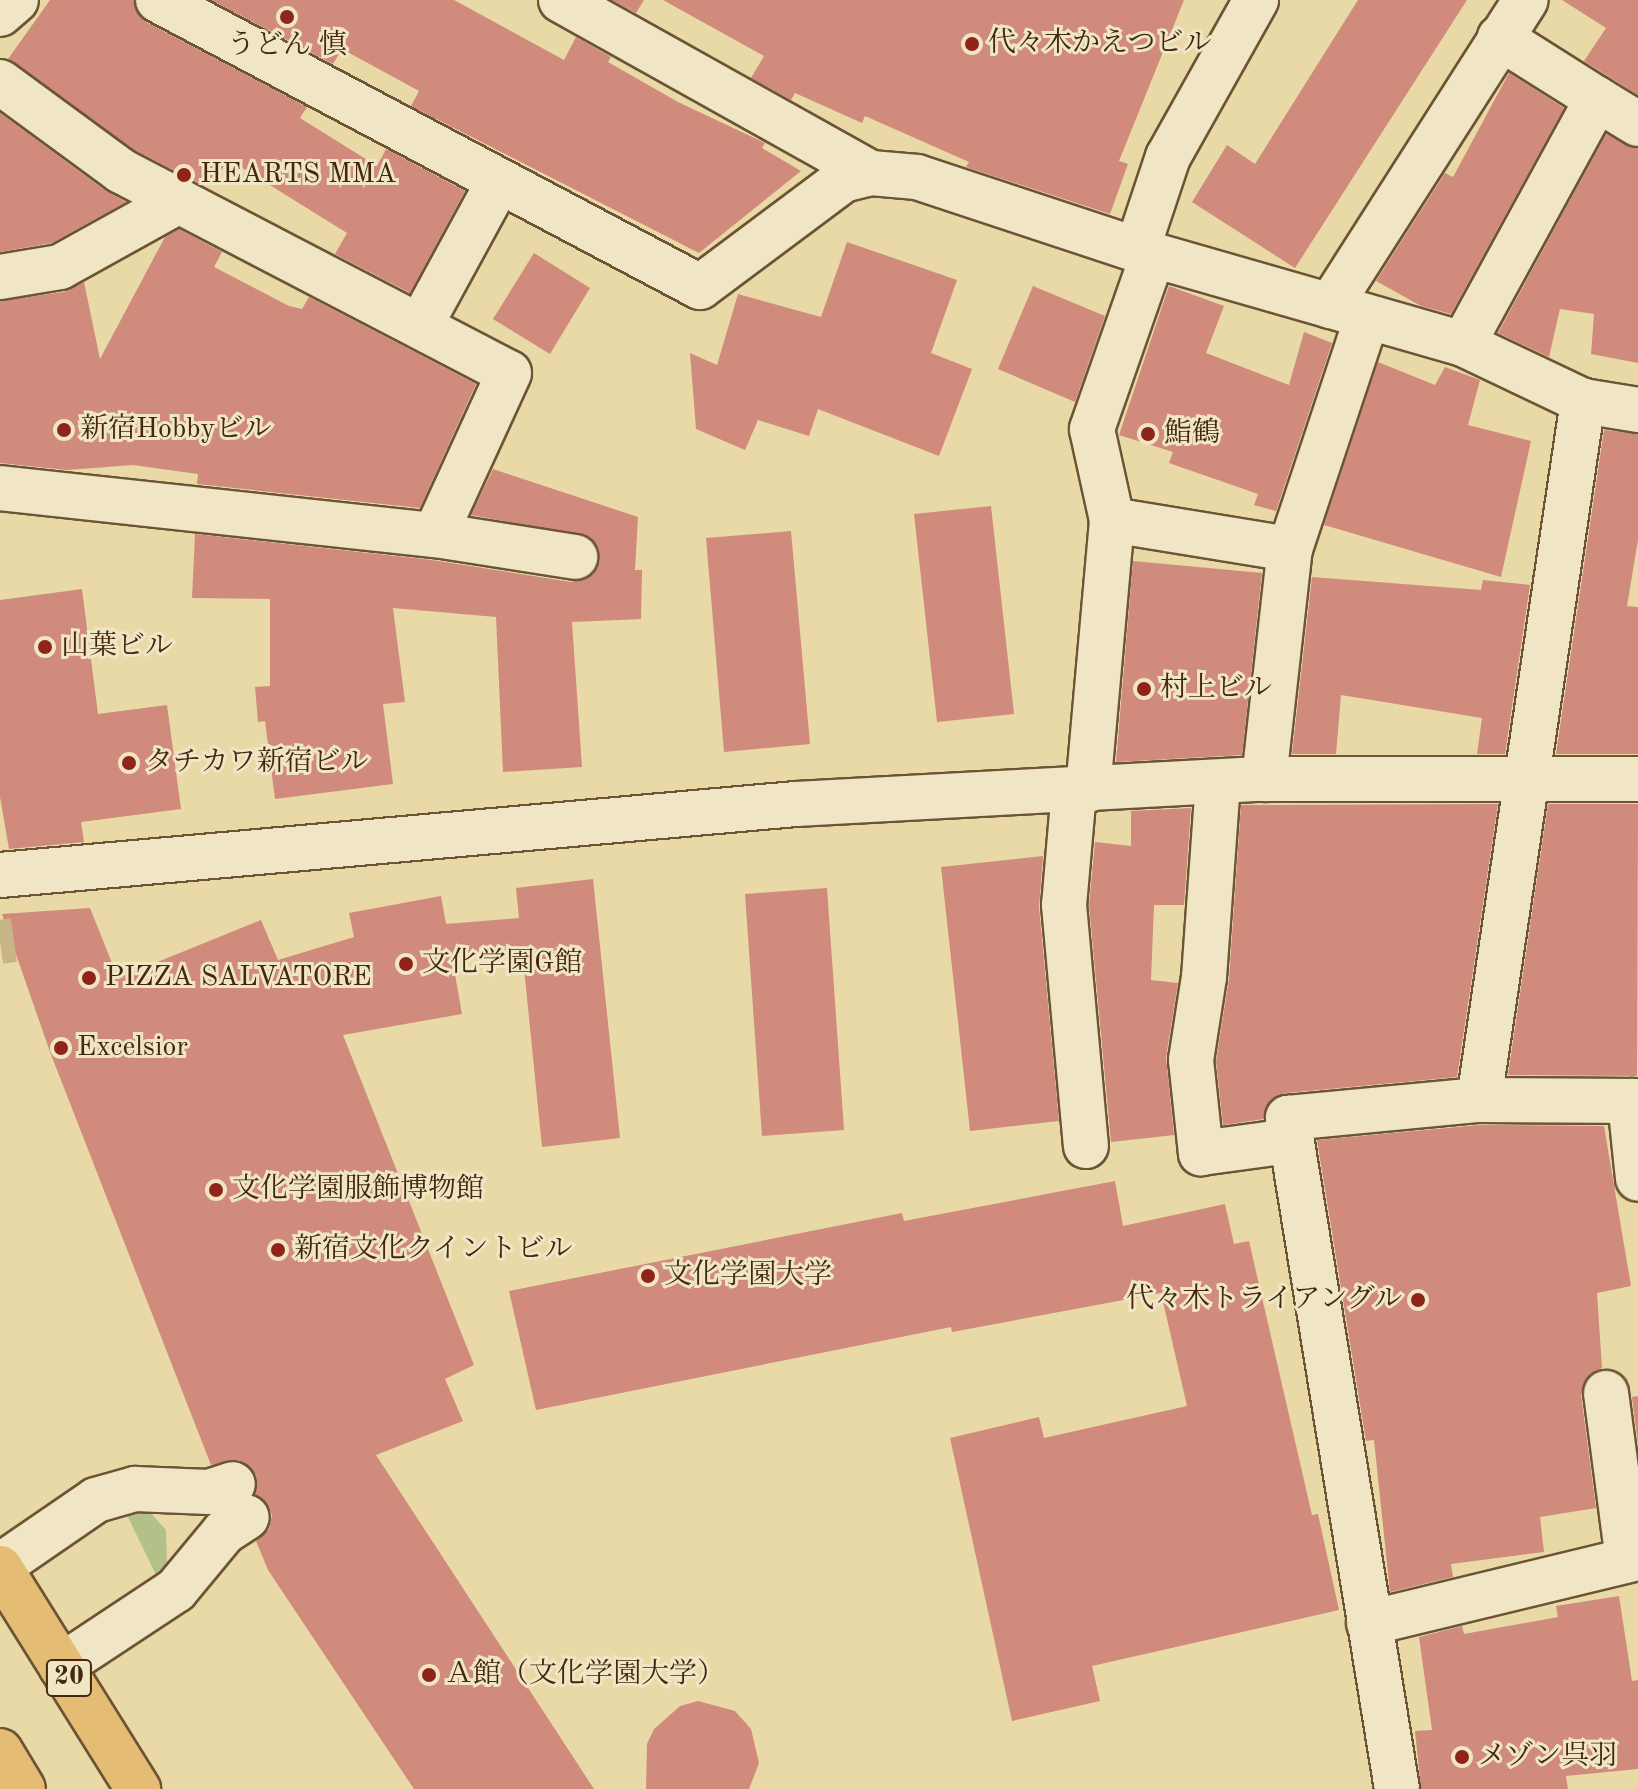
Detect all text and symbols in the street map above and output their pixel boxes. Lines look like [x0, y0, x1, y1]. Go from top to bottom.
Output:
marker: うどん 慎 [278, 8, 296, 26]
place label: 代々木かえつビル [988, 27, 1212, 61]
place label: うどん 慎 [227, 29, 347, 63]
marker: 代々木かえつビル [963, 35, 981, 53]
place label: HEARTS MMA [200, 158, 396, 192]
marker: HEARTS MMA [175, 166, 193, 184]
place label: 新宿Hobbyビル [80, 413, 271, 447]
place label: 鮨鶴 [1164, 417, 1220, 451]
marker: 新宿Hobbyビル [55, 421, 73, 439]
marker: 鮨鶴 [1139, 425, 1157, 443]
place label: 山葉ビル [61, 630, 173, 664]
marker: 山葉ビル [36, 638, 54, 656]
place label: 村上ビル [1160, 672, 1272, 706]
marker: 村上ビル [1135, 680, 1153, 698]
place label: タチカワ新宿ビル [145, 746, 369, 780]
marker: タチカワ新宿ビル [120, 754, 138, 772]
place label: 文化学園G館 [422, 947, 582, 981]
marker: 文化学園G館 [397, 955, 415, 973]
place label: PIZZA SALVATORE [105, 961, 372, 995]
marker: PIZZA SALVATORE [80, 969, 98, 987]
place label: Excelsior [77, 1031, 188, 1065]
marker: Excelsior [52, 1039, 70, 1057]
place label: 文化学園服飾博物館 [232, 1173, 484, 1207]
marker: 文化学園服飾博物館 [207, 1181, 225, 1199]
place label: 新宿文化クイントビル [294, 1233, 574, 1267]
marker: 新宿文化クイントビル [269, 1241, 287, 1259]
place label: 文化学園大学 [664, 1259, 832, 1293]
marker: 文化学園大学 [639, 1267, 657, 1285]
place label: 代々木トライアングル [1122, 1283, 1402, 1317]
marker: 代々木トライアングル [1409, 1291, 1427, 1309]
road number: 20 [45, 1656, 93, 1700]
place label: Ａ館（文化学園大学） [445, 1658, 725, 1692]
marker: Ａ館（文化学園大学） [420, 1666, 438, 1684]
place label: メゾン呉羽 [1478, 1740, 1618, 1774]
marker: メゾン呉羽 [1453, 1748, 1471, 1766]

